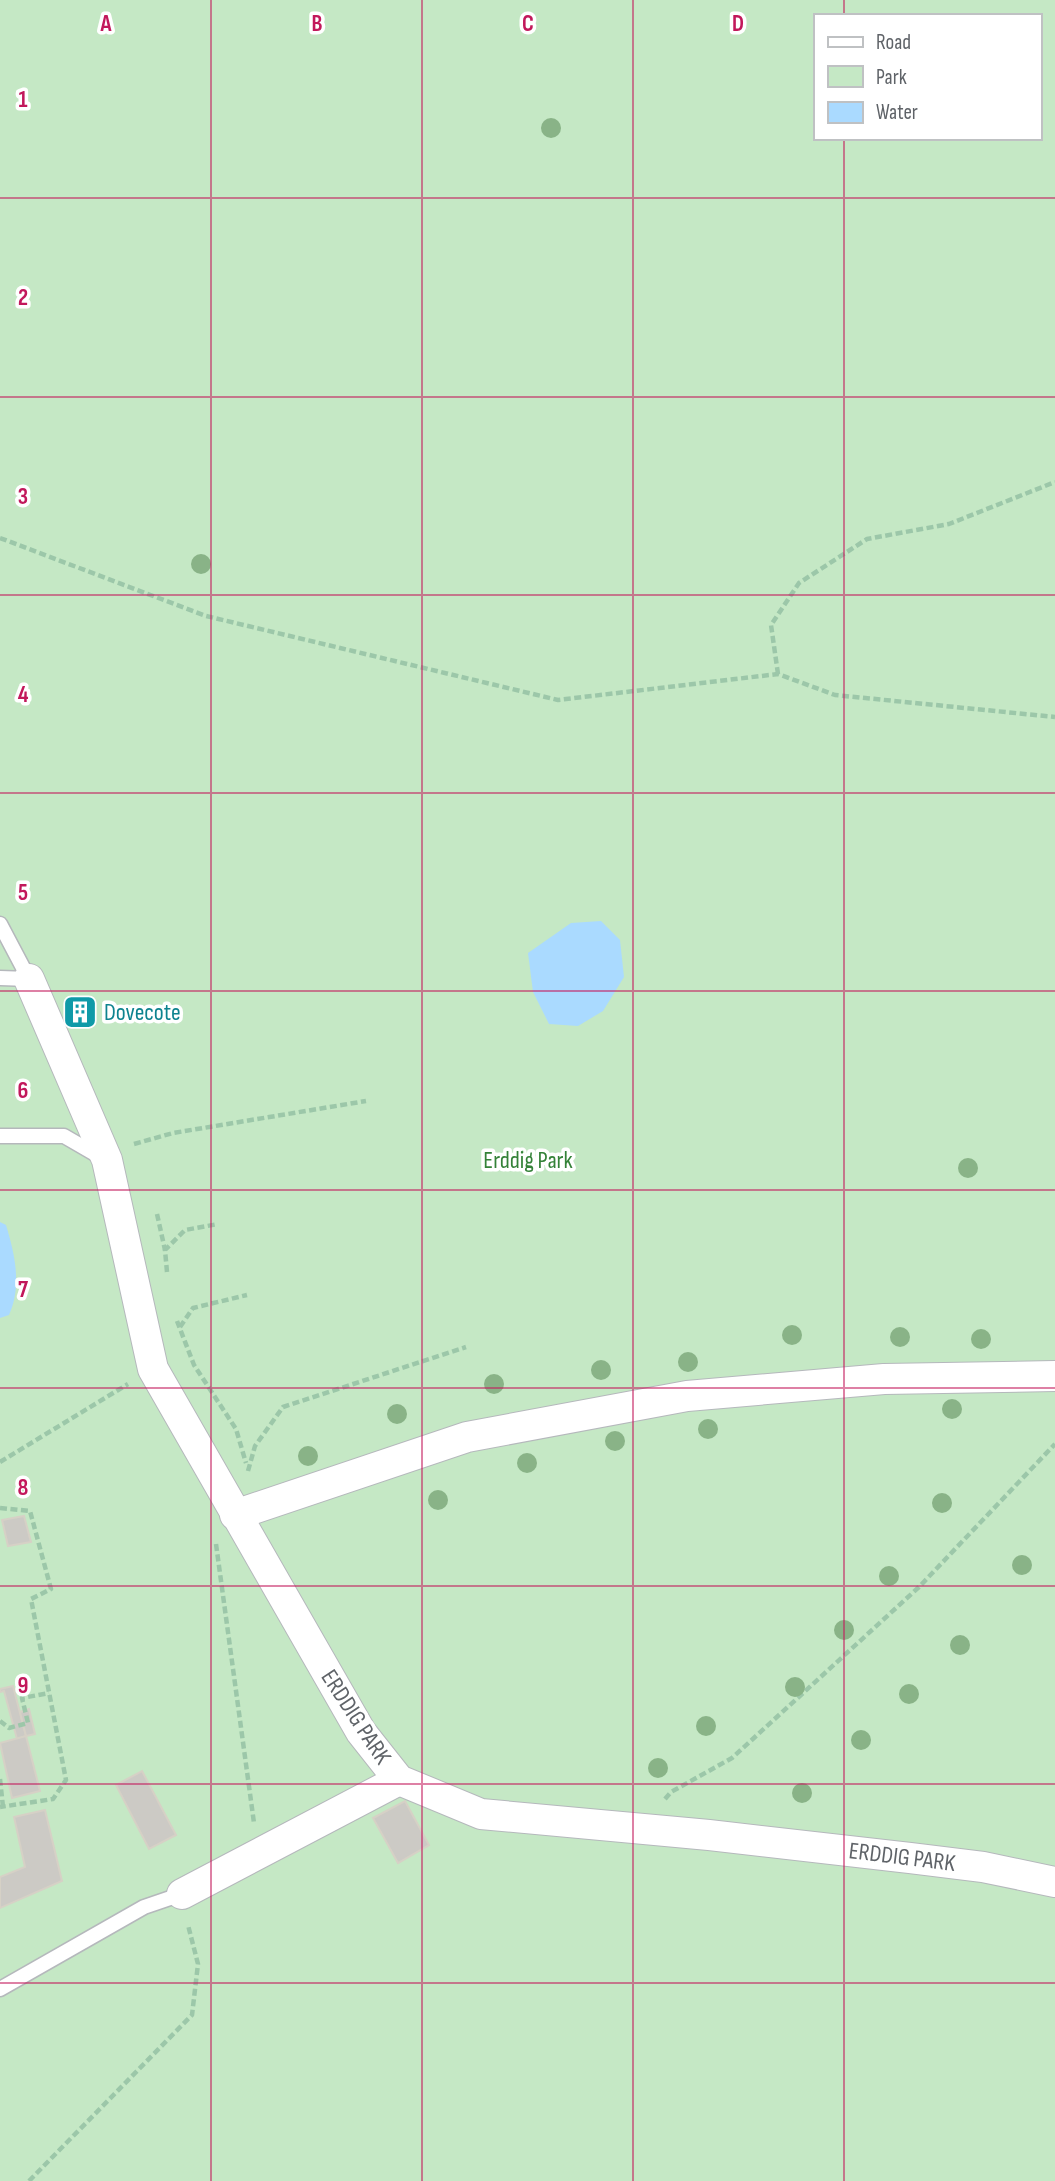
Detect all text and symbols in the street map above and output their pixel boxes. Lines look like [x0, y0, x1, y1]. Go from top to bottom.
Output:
text: A [100, 10, 113, 38]
text: B [312, 10, 323, 38]
text: C [522, 10, 534, 38]
text: D [732, 10, 744, 38]
legend [814, 14, 1041, 140]
text: Road [876, 30, 911, 55]
text: Park [876, 65, 907, 90]
text: 1 [18, 86, 28, 114]
text: Water [876, 100, 918, 125]
text: 2 [18, 284, 28, 312]
text: 3 [18, 483, 28, 511]
text: 4 [18, 681, 29, 709]
text: 5 [18, 879, 28, 907]
building icon: Dovecote [61, 993, 99, 1031]
place label: Dovecote [104, 998, 181, 1027]
text: 6 [18, 1077, 28, 1105]
park label: Erddig Park [483, 1146, 573, 1175]
text: 7 [18, 1276, 28, 1304]
text: 8 [18, 1474, 29, 1502]
street label: ERDDIG PARK [315, 1664, 397, 1770]
text: 9 [18, 1672, 28, 1700]
street label: ERDDIG PARK [847, 1836, 957, 1878]

